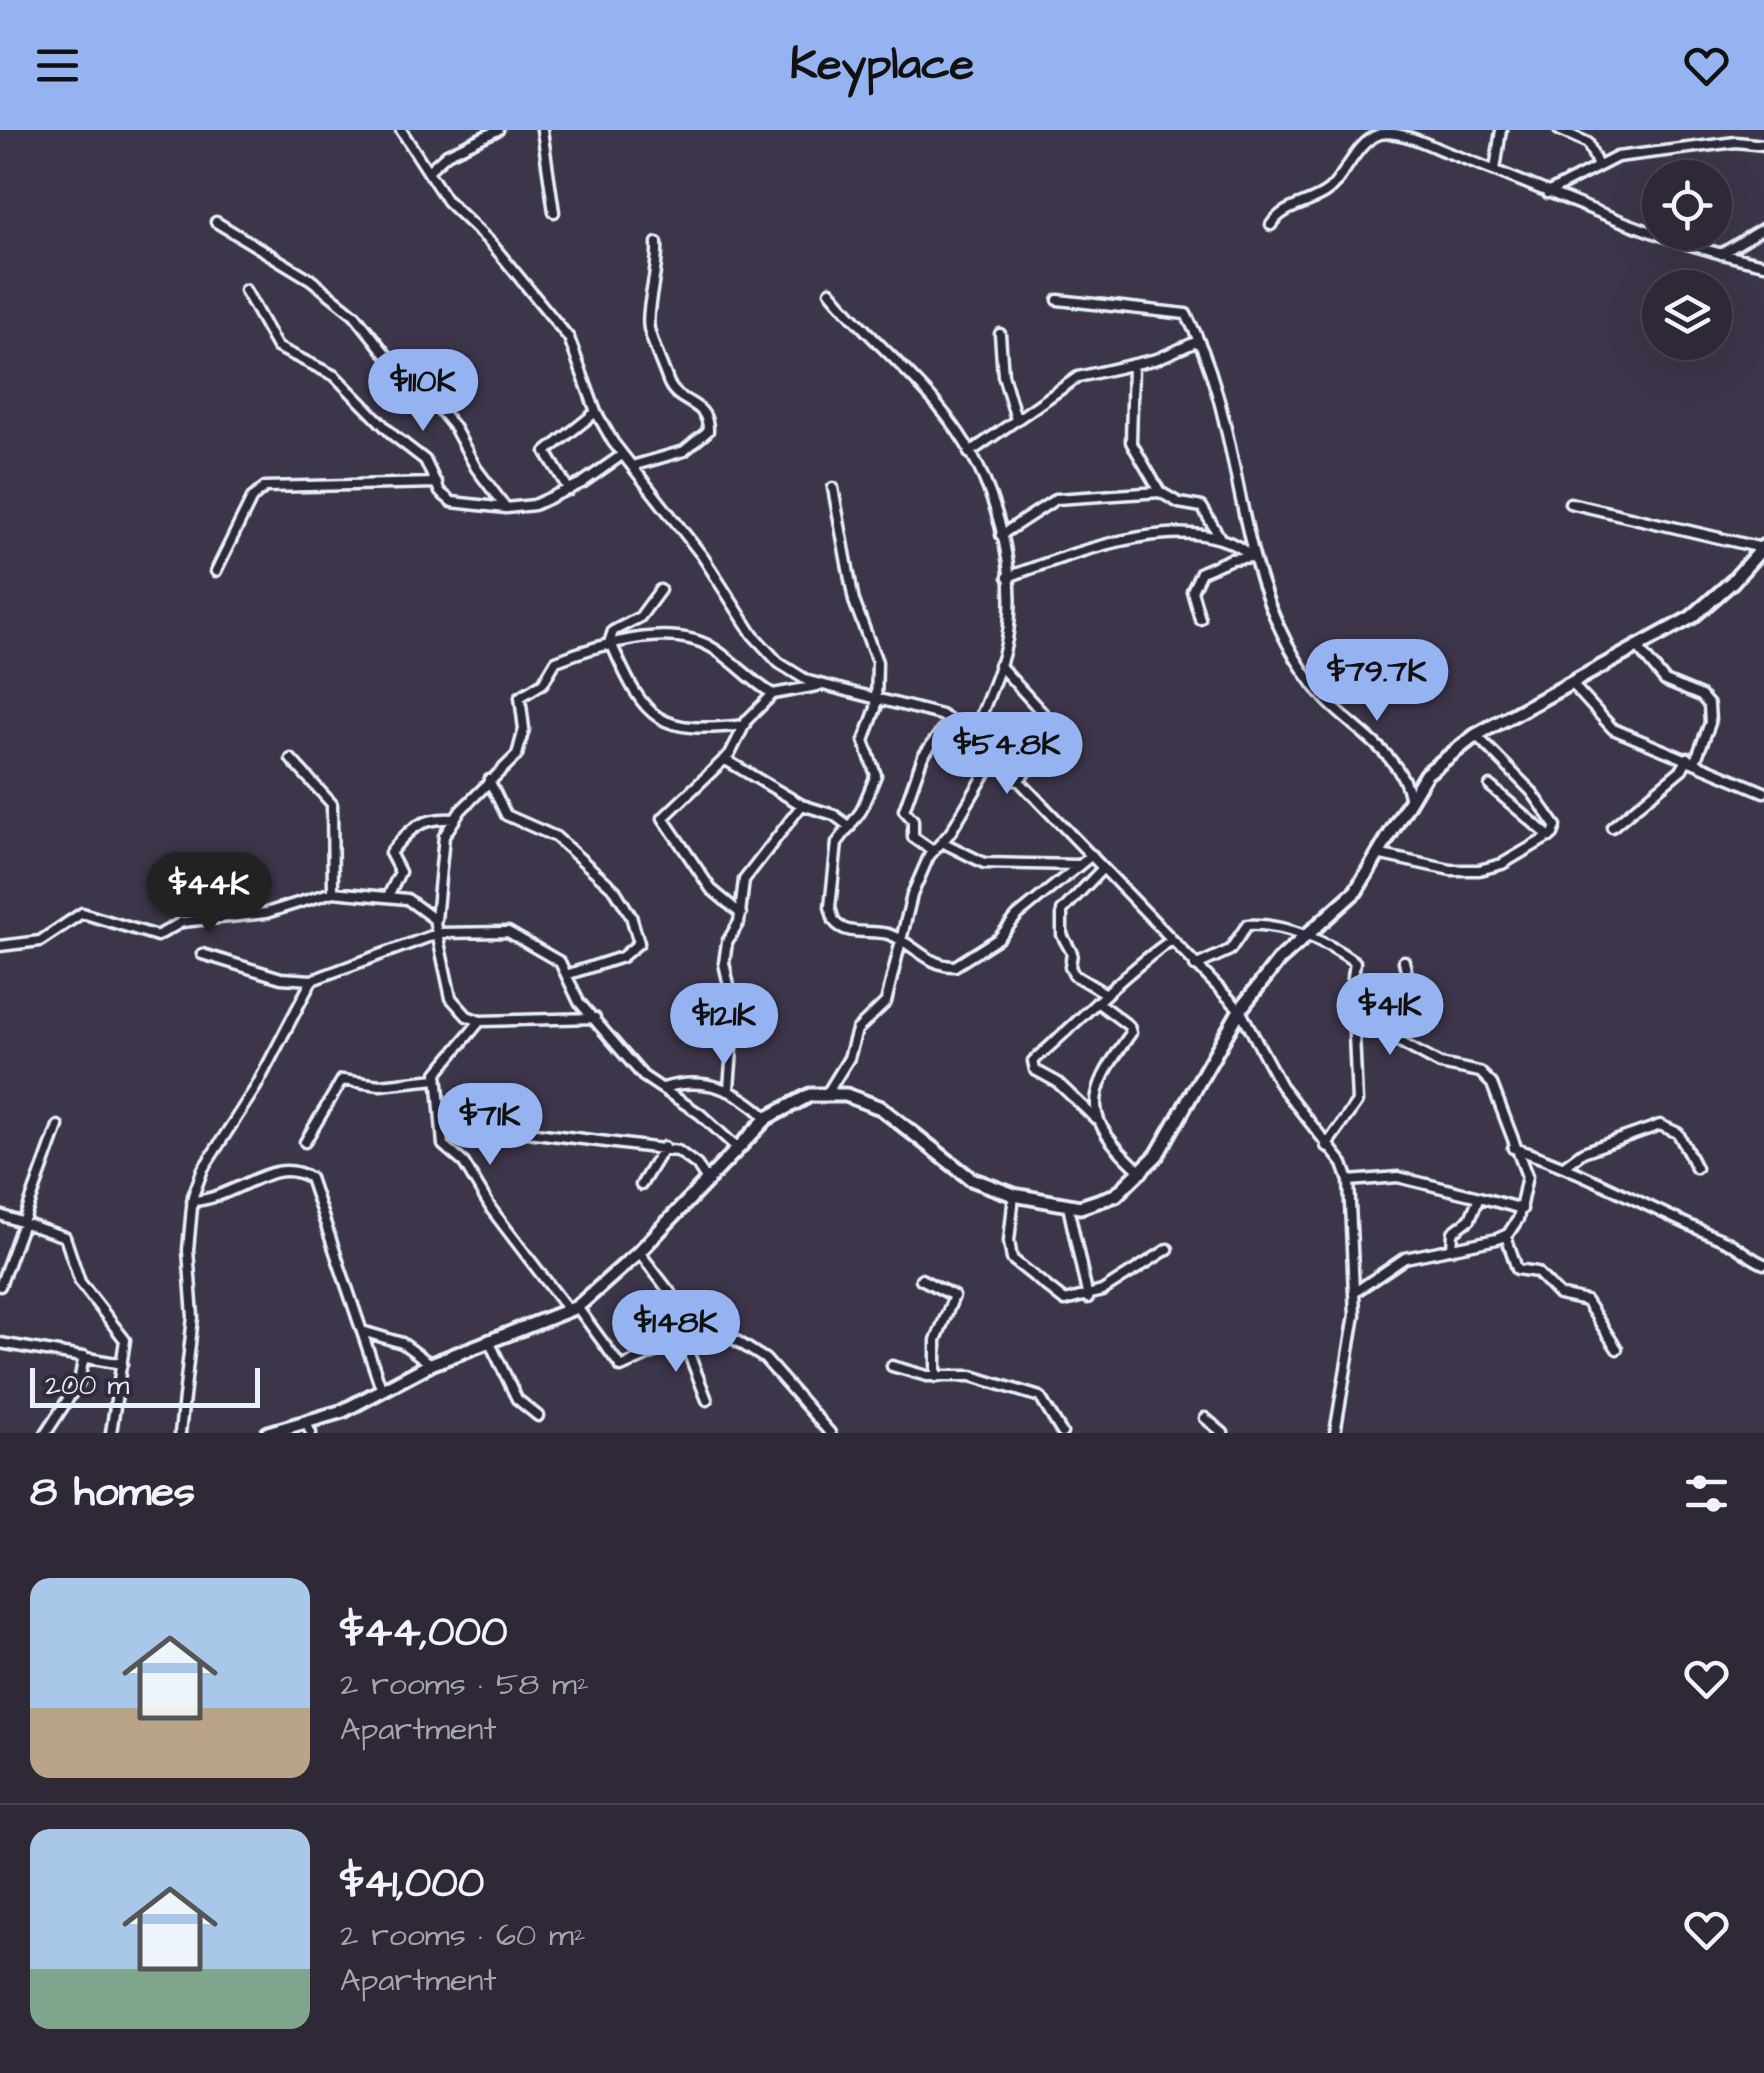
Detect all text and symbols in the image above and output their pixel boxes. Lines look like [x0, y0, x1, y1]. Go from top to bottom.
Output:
text: Keyplace [790, 34, 974, 96]
icon: menu [30, 38, 85, 93]
icon: heart [1679, 38, 1734, 93]
map controls [1642, 160, 1732, 360]
button: locate [1642, 160, 1732, 250]
button: layers [1642, 270, 1732, 360]
pin: $110K [353, 349, 493, 434]
text: $110K [390, 359, 456, 404]
pin: $79.7K [1296, 639, 1458, 724]
text: $79.7K [1327, 649, 1427, 694]
pin: $54.8K [926, 712, 1088, 797]
text: $54.8K [954, 722, 1060, 767]
pin: $44K [150, 852, 268, 937]
text: $44K [169, 862, 249, 907]
pin: $41K [1331, 973, 1449, 1058]
pin: $121K [654, 983, 794, 1068]
text: $41K [1358, 983, 1422, 1028]
text: $121K [692, 993, 756, 1038]
pin: $71K [431, 1083, 549, 1168]
text: $71K [460, 1093, 520, 1138]
pin: $148K [606, 1290, 746, 1375]
text: $148K [634, 1300, 718, 1345]
scale bar [30, 1363, 260, 1408]
text: 200 m [45, 1366, 129, 1405]
text: 8 homes [30, 1464, 195, 1522]
icon: filters [1679, 1466, 1734, 1521]
text: $44,000 [340, 1604, 508, 1662]
icon: home [110, 1618, 230, 1738]
icon: heart [1679, 1651, 1734, 1706]
text: 2 rooms · 58 m² [340, 1662, 589, 1707]
text: Apartment [340, 1707, 496, 1752]
text: $41,000 [340, 1855, 484, 1913]
icon: home [110, 1869, 230, 1989]
icon: heart [1679, 1902, 1734, 1957]
text: 2 rooms · 60 m² [340, 1913, 586, 1958]
text: Apartment [340, 1958, 496, 2003]

